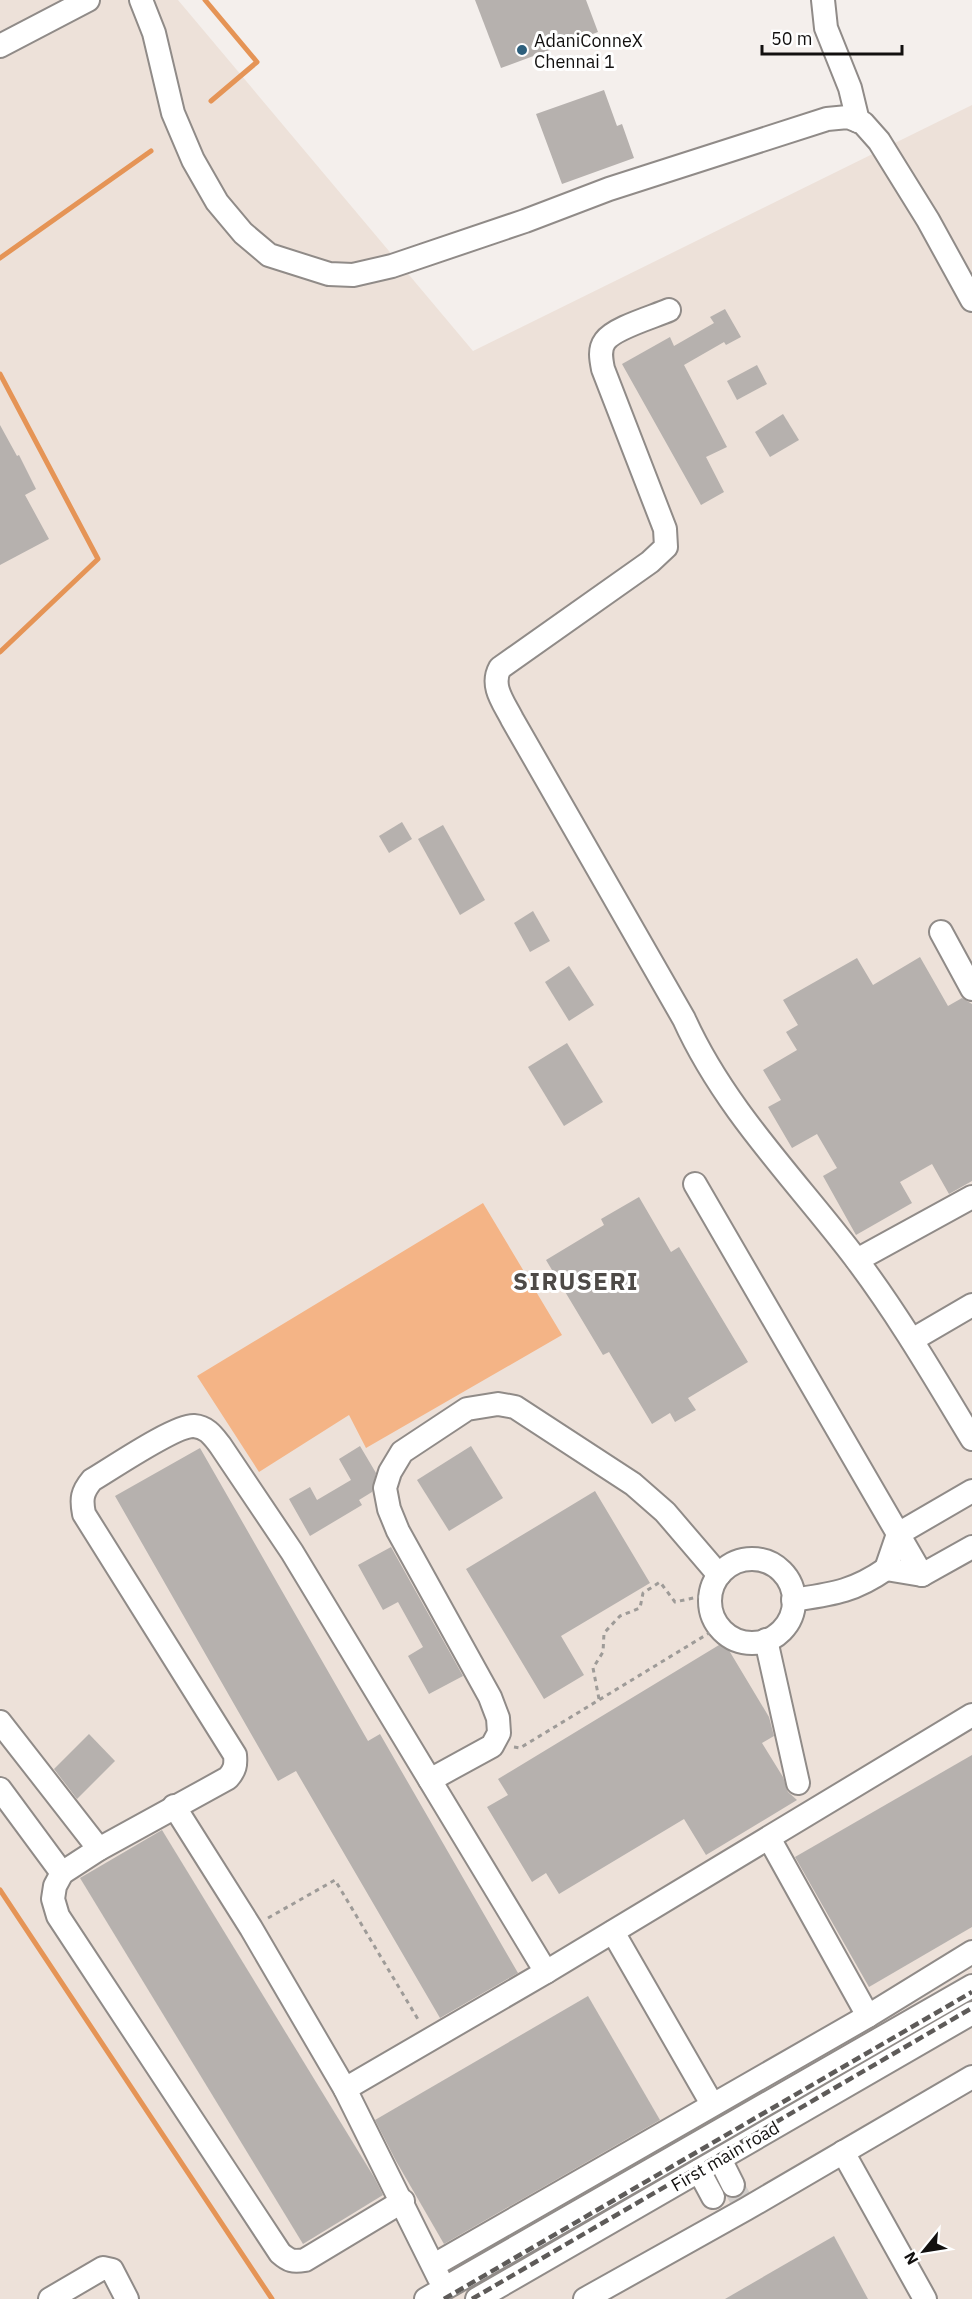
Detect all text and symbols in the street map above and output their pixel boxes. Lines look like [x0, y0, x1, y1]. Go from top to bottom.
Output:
scale bar [762, 18, 902, 56]
text: 50 m [771, 27, 813, 50]
place label: AdaniConneX Chennai 1 [534, 29, 643, 73]
marker: AdaniConneX Chennai 1 [515, 43, 529, 57]
district label: SIRUSERI [513, 1265, 639, 1297]
street label: First main road [667, 2116, 783, 2196]
north arrow [894, 2221, 954, 2281]
text: N [899, 2248, 923, 2269]

